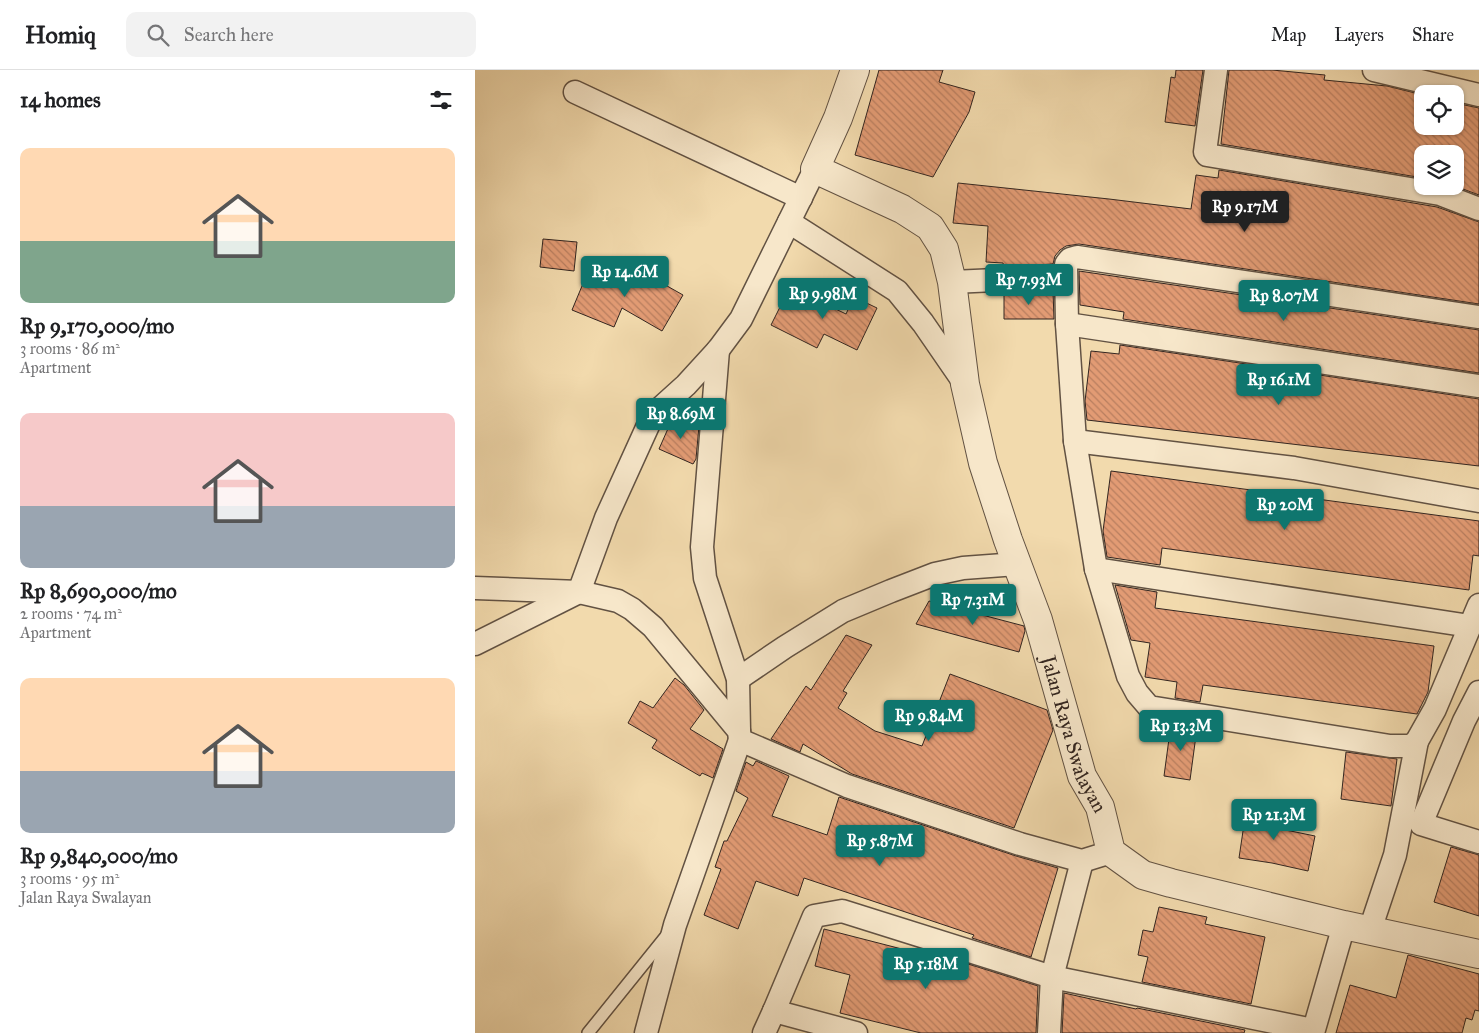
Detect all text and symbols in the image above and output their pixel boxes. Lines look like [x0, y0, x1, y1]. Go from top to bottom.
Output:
search box [126, 12, 476, 57]
text: Homiq [25, 20, 96, 50]
icon: search [144, 21, 172, 49]
text: Search here [184, 23, 274, 46]
text: Map [1271, 24, 1306, 46]
text: Layers [1334, 24, 1384, 46]
text: Share [1412, 24, 1454, 46]
map controls [1414, 85, 1464, 195]
button: locate [1414, 85, 1464, 135]
icon: filters [427, 86, 455, 114]
text: 14 homes [20, 87, 101, 113]
button: layers [1414, 145, 1464, 195]
icon: home [193, 181, 283, 271]
pin: Rp 9.17M [1193, 190, 1297, 233]
text: Rp 9.17M [1212, 197, 1278, 216]
pin: Rp 14.6M [573, 256, 677, 298]
text: Rp 14.6M [592, 262, 658, 281]
pin: Rp 7.93M [977, 264, 1081, 306]
text: Rp 7.93M [996, 270, 1062, 289]
pin: Rp 9.98M [771, 278, 875, 320]
pin: Rp 8.07M [1232, 280, 1336, 322]
text: Rp 9.98M [789, 284, 857, 303]
text: Rp 8.07M [1250, 286, 1318, 305]
text: Rp 9,170,000/mo [20, 313, 174, 339]
text: 3 rooms · 86 m² [20, 339, 120, 358]
text: Apartment [20, 358, 92, 377]
pin: Rp 16.1M [1227, 364, 1331, 406]
text: Rp 16.1M [1247, 370, 1311, 389]
pin: Rp 8.69M [629, 398, 733, 440]
text: Rp 8.69M [647, 404, 715, 423]
icon: home [193, 446, 283, 536]
pin: Rp 20M [1244, 488, 1326, 531]
text: Rp 20M [1257, 495, 1313, 514]
text: Rp 8,690,000/mo [20, 578, 177, 604]
pin: Rp 7.31M [921, 584, 1025, 626]
text: Rp 7.31M [941, 590, 1005, 609]
text: 2 rooms · 74 m² [20, 604, 122, 623]
text: Apartment [20, 623, 92, 642]
street label: Jalan Raya Swalayan [1035, 651, 1113, 817]
pin: Rp 9.84M [877, 700, 981, 742]
text: Rp 9.84M [895, 706, 963, 725]
pin: Rp 13.3M [1129, 710, 1233, 752]
icon: home [193, 711, 283, 801]
text: Rp 13.3M [1150, 716, 1212, 735]
pin: Rp 21.3M [1222, 798, 1326, 841]
text: Rp 21.3M [1242, 805, 1306, 824]
pin: Rp 5.87M [828, 824, 932, 867]
text: Rp 5.87M [847, 831, 913, 850]
text: Rp 9,840,000/mo [20, 843, 178, 869]
text: 3 rooms · 95 m² [20, 869, 119, 888]
text: Jalan Raya Swalayan [20, 888, 152, 907]
pin: Rp 5.18M [874, 948, 978, 990]
text: Rp 5.18M [894, 954, 958, 973]

